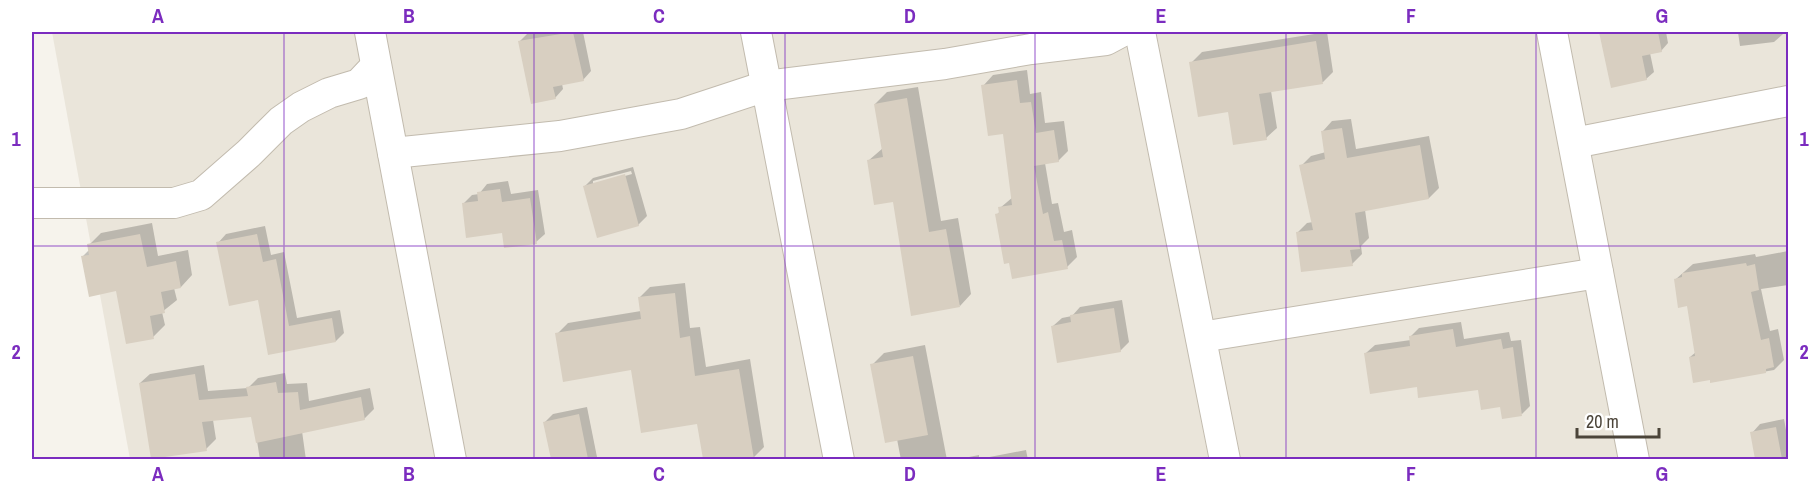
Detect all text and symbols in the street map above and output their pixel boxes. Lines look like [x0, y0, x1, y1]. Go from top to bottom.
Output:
text: A [152, 2, 164, 29]
text: B [403, 2, 415, 29]
text: C [653, 2, 665, 29]
text: D [904, 2, 916, 29]
text: E [1156, 2, 1167, 29]
text: F [1406, 2, 1416, 29]
text: G [1656, 2, 1668, 29]
text: 1 [11, 125, 21, 152]
text: 1 [1799, 125, 1809, 152]
text: 2 [11, 338, 21, 365]
text: 2 [1799, 338, 1809, 365]
scale bar [1577, 401, 1660, 439]
text: 20 m [1586, 409, 1619, 434]
text: A [152, 460, 164, 487]
text: B [403, 460, 415, 487]
text: C [653, 460, 665, 487]
text: D [904, 460, 916, 487]
text: E [1156, 460, 1167, 487]
text: F [1406, 460, 1416, 487]
text: G [1656, 460, 1668, 487]

